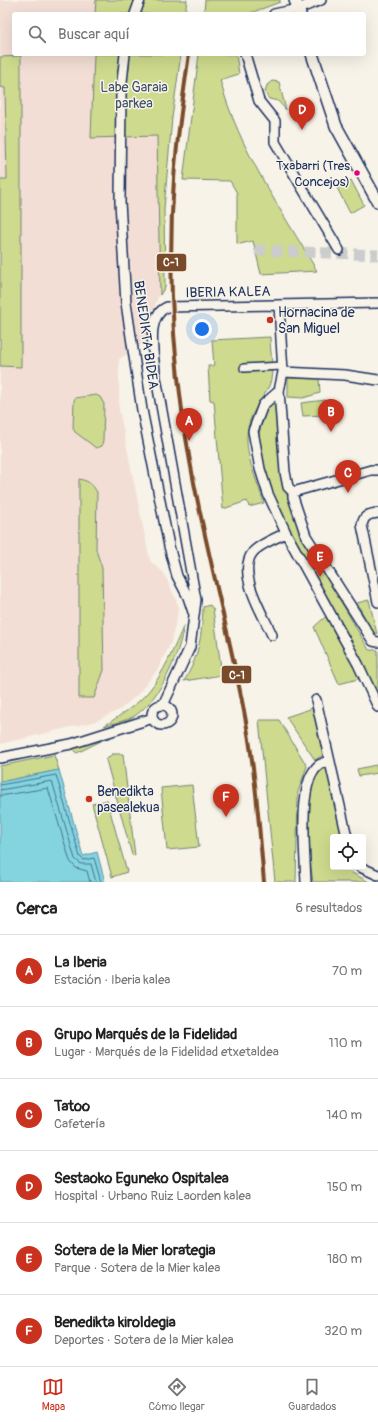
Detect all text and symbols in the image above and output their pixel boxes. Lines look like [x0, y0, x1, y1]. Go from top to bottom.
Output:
search box [12, 12, 366, 56]
icon: search [26, 23, 48, 45]
text: Buscar aquí [58, 25, 130, 44]
park label: Labe Garaia parkea [100, 79, 168, 112]
pin: D [289, 97, 315, 130]
place label: Txabarri (Tres Concejos) [276, 158, 350, 190]
marker: Txabarri (Tres Concejos) [352, 168, 362, 178]
line badge: C-1 [156, 253, 187, 272]
text: C-1 [163, 256, 179, 269]
street label: BENEDIKTA BIDEA [130, 279, 162, 391]
street label: IBERIA KALEA [185, 283, 271, 301]
place label: Hornacina de San Miguel [278, 304, 355, 337]
marker: Hornacina de San Miguel [265, 315, 275, 325]
your location [192, 319, 212, 339]
pin: B [318, 399, 344, 432]
pin: A [176, 408, 202, 441]
pin: C [335, 460, 361, 493]
pin: E [307, 544, 333, 577]
line badge: C-1 [221, 665, 252, 684]
text: C-1 [229, 669, 245, 682]
place label: Benedikta pasealekua [97, 783, 159, 816]
pin: F [213, 784, 239, 817]
marker: Benedikta pasealekua [84, 794, 94, 804]
map controls [330, 834, 366, 870]
button: locate [330, 834, 366, 870]
text: Cerca [16, 898, 57, 919]
text: 6 resultados [295, 900, 362, 916]
text: La Iberia [54, 953, 107, 972]
text: A [25, 963, 33, 979]
text: 70 m [332, 963, 362, 979]
text: Estación · Iberia kalea [54, 972, 170, 988]
text: Grupo Marqués de la Fidelidad [54, 1025, 237, 1044]
text: B [25, 1035, 33, 1051]
text: 110 m [329, 1035, 362, 1051]
text: Lugar · Marqués de la Fidelidad etxetaldea [54, 1044, 279, 1060]
text: Tatoo [54, 1097, 90, 1116]
text: C [25, 1107, 33, 1123]
text: 140 m [326, 1107, 362, 1123]
text: Cafetería [54, 1116, 105, 1132]
text: Sestaoko Eguneko Ospitalea [54, 1169, 229, 1188]
text: D [25, 1179, 33, 1195]
text: 150 m [327, 1179, 362, 1195]
text: Hospital · Urbano Ruiz Laorden kalea [54, 1188, 251, 1204]
text: Sotera de la Mier lorategia [54, 1241, 215, 1260]
text: E [26, 1251, 32, 1267]
text: 180 m [327, 1251, 362, 1267]
text: Parque · Sotera de la Mier kalea [54, 1260, 220, 1276]
text: Benedikta kiroldegia [54, 1313, 176, 1332]
text: F [25, 1323, 33, 1339]
text: 320 m [324, 1323, 362, 1339]
text: Deportes · Sotera de la Mier kalea [54, 1332, 234, 1348]
tab: Mapa [42, 1376, 65, 1413]
tab: Cómo llegar [149, 1376, 205, 1413]
tab: Guardados [288, 1376, 336, 1413]

